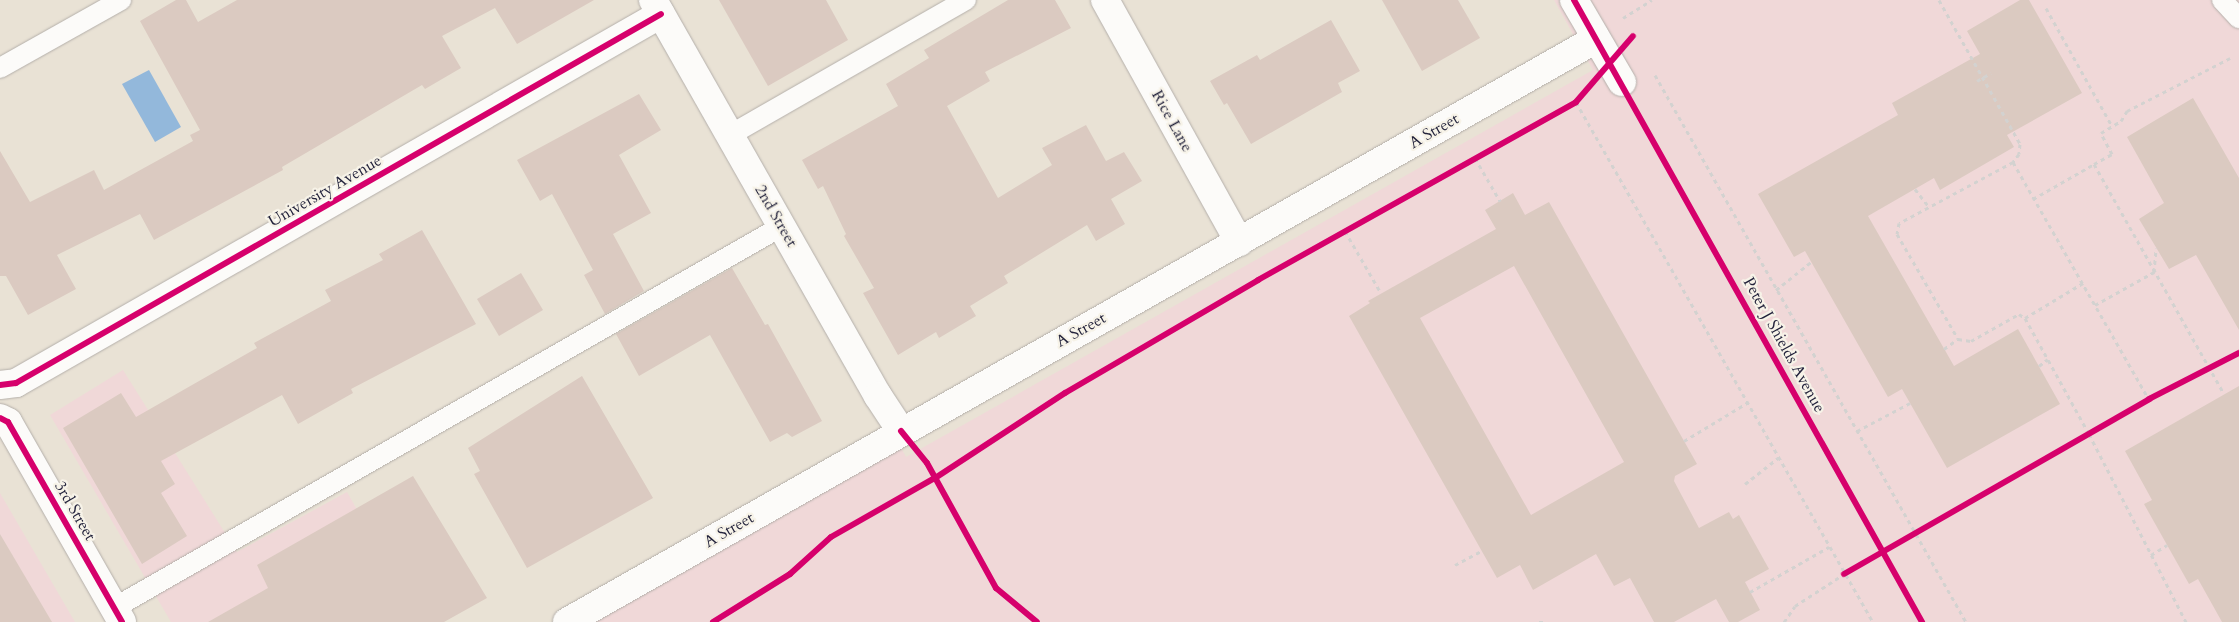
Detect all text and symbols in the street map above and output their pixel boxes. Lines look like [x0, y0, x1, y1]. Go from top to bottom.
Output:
street label: Rice Lane [1147, 87, 1197, 155]
street label: A Street [1406, 109, 1462, 153]
street label: University Avenue [265, 151, 385, 231]
street label: 2nd Street [751, 181, 801, 251]
street label: Peter J Shields Avenue [1739, 274, 1829, 416]
street label: A Street [1053, 308, 1109, 352]
street label: 3rd Street [50, 478, 100, 544]
street label: A Street [701, 508, 757, 552]

